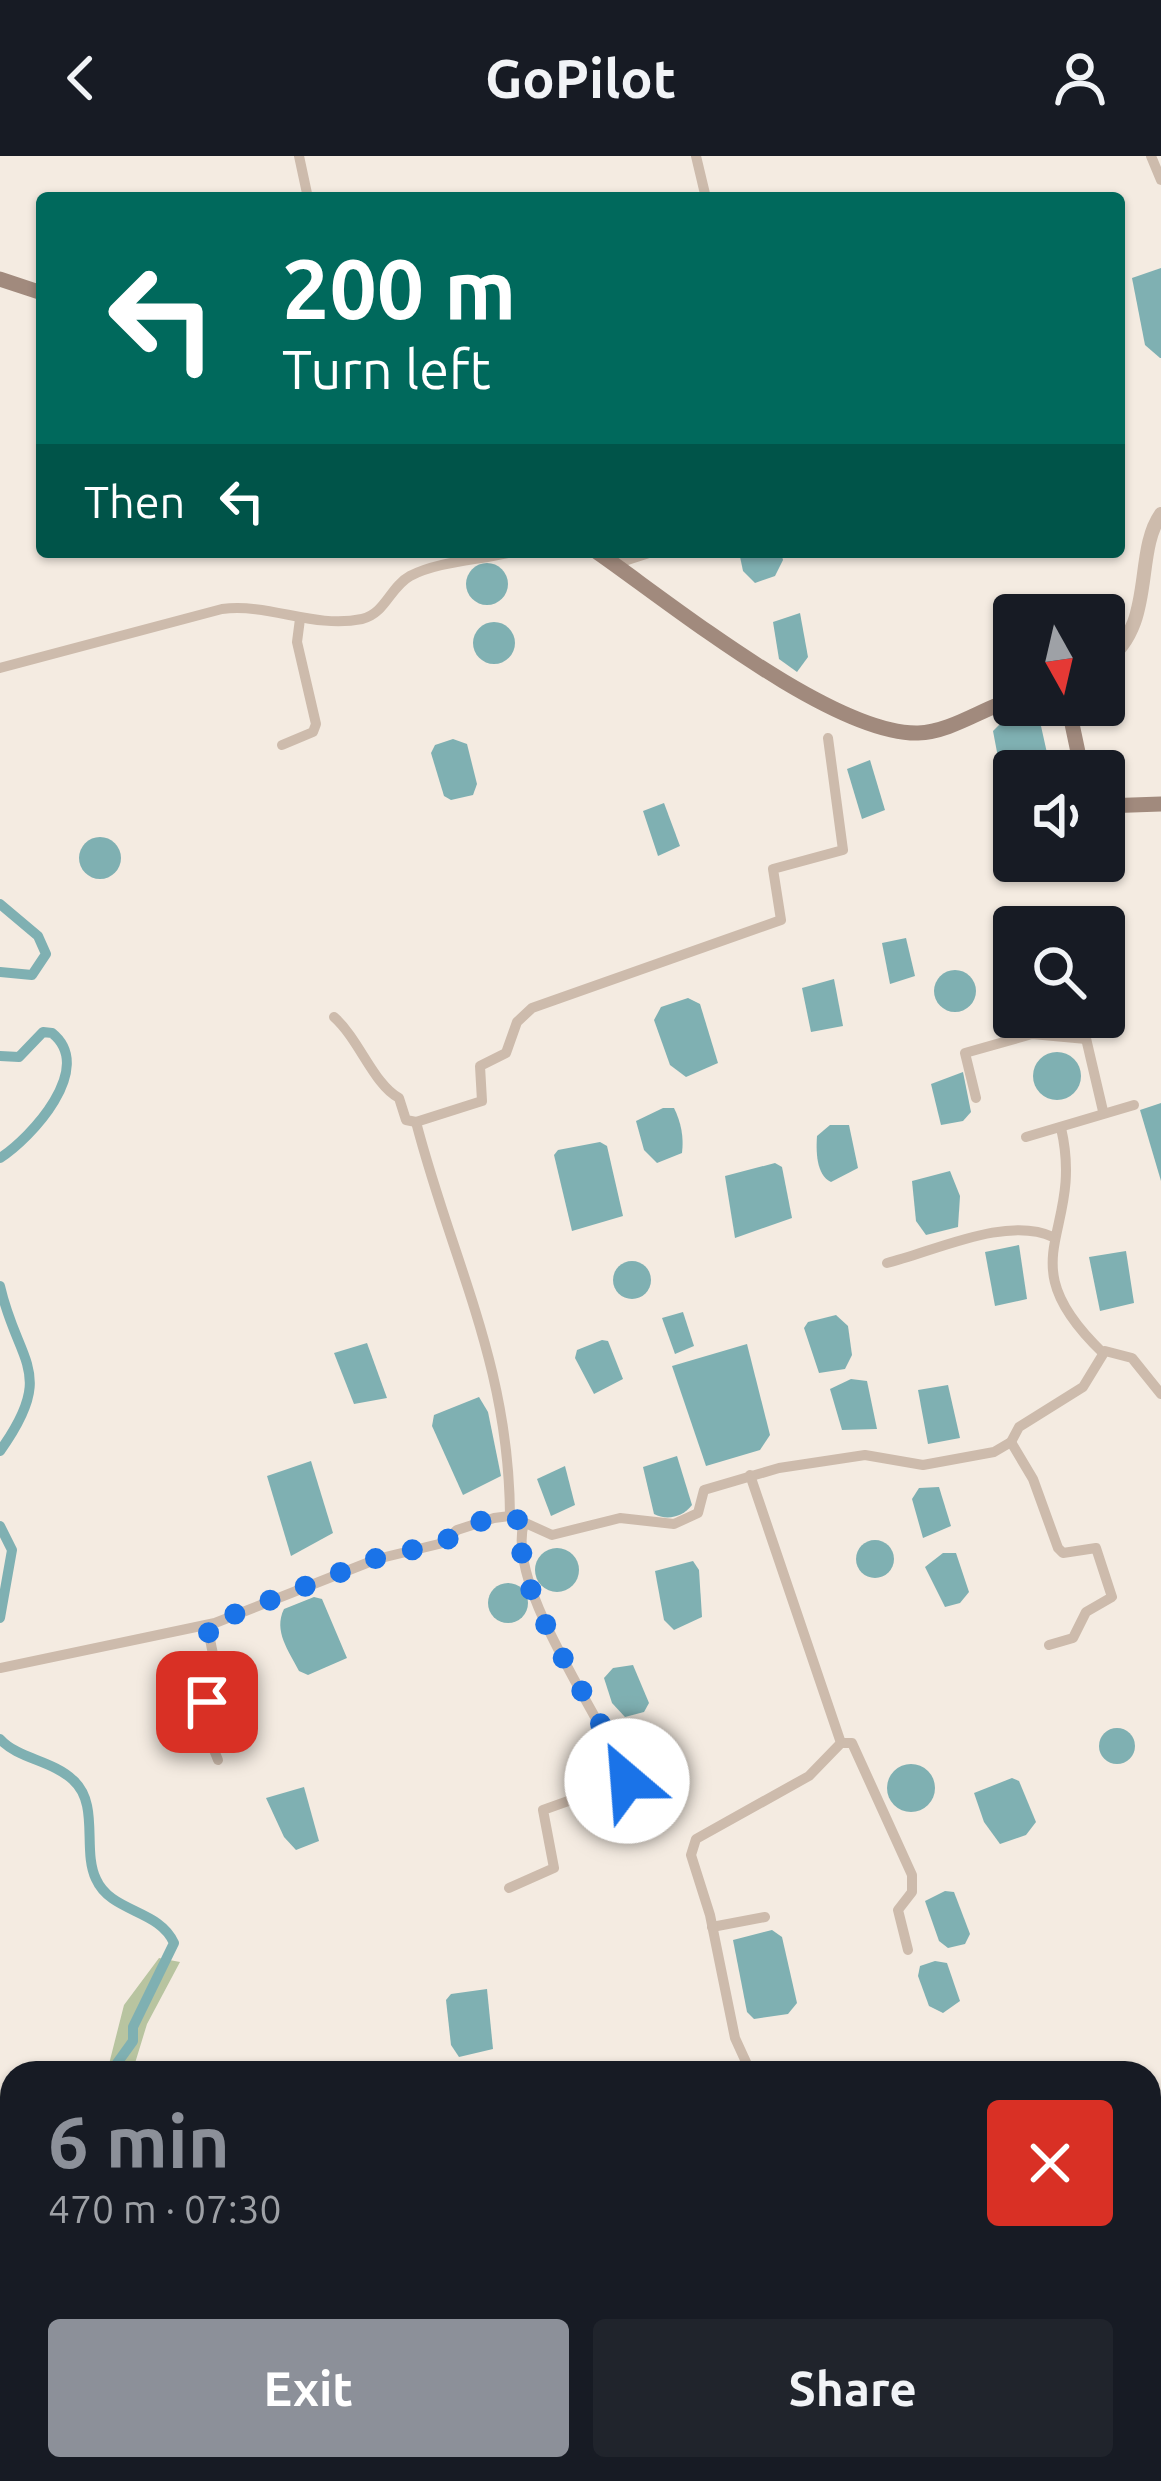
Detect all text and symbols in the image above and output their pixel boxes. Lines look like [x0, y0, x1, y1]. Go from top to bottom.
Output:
icon: back [48, 45, 114, 111]
icon: person [1047, 45, 1113, 111]
text: GoPilot [485, 48, 676, 108]
icon: left [84, 240, 240, 396]
text: 200 m [282, 241, 516, 335]
text: Turn left [282, 339, 491, 399]
icon: left [209, 468, 275, 534]
text: Then [84, 476, 185, 527]
north arrow [993, 594, 1125, 726]
map controls [993, 594, 1125, 1038]
button: sound [993, 750, 1125, 882]
button: search [993, 906, 1125, 1038]
pin [156, 1651, 258, 1753]
icon: arrive [174, 1669, 240, 1735]
position arrow [564, 1718, 690, 1844]
button: close [987, 2100, 1113, 2226]
text: 6 min [48, 2101, 230, 2182]
text: 470 m · 07:30 [48, 2187, 282, 2230]
button: Exit [48, 2319, 569, 2457]
button: Share [593, 2319, 1113, 2457]

